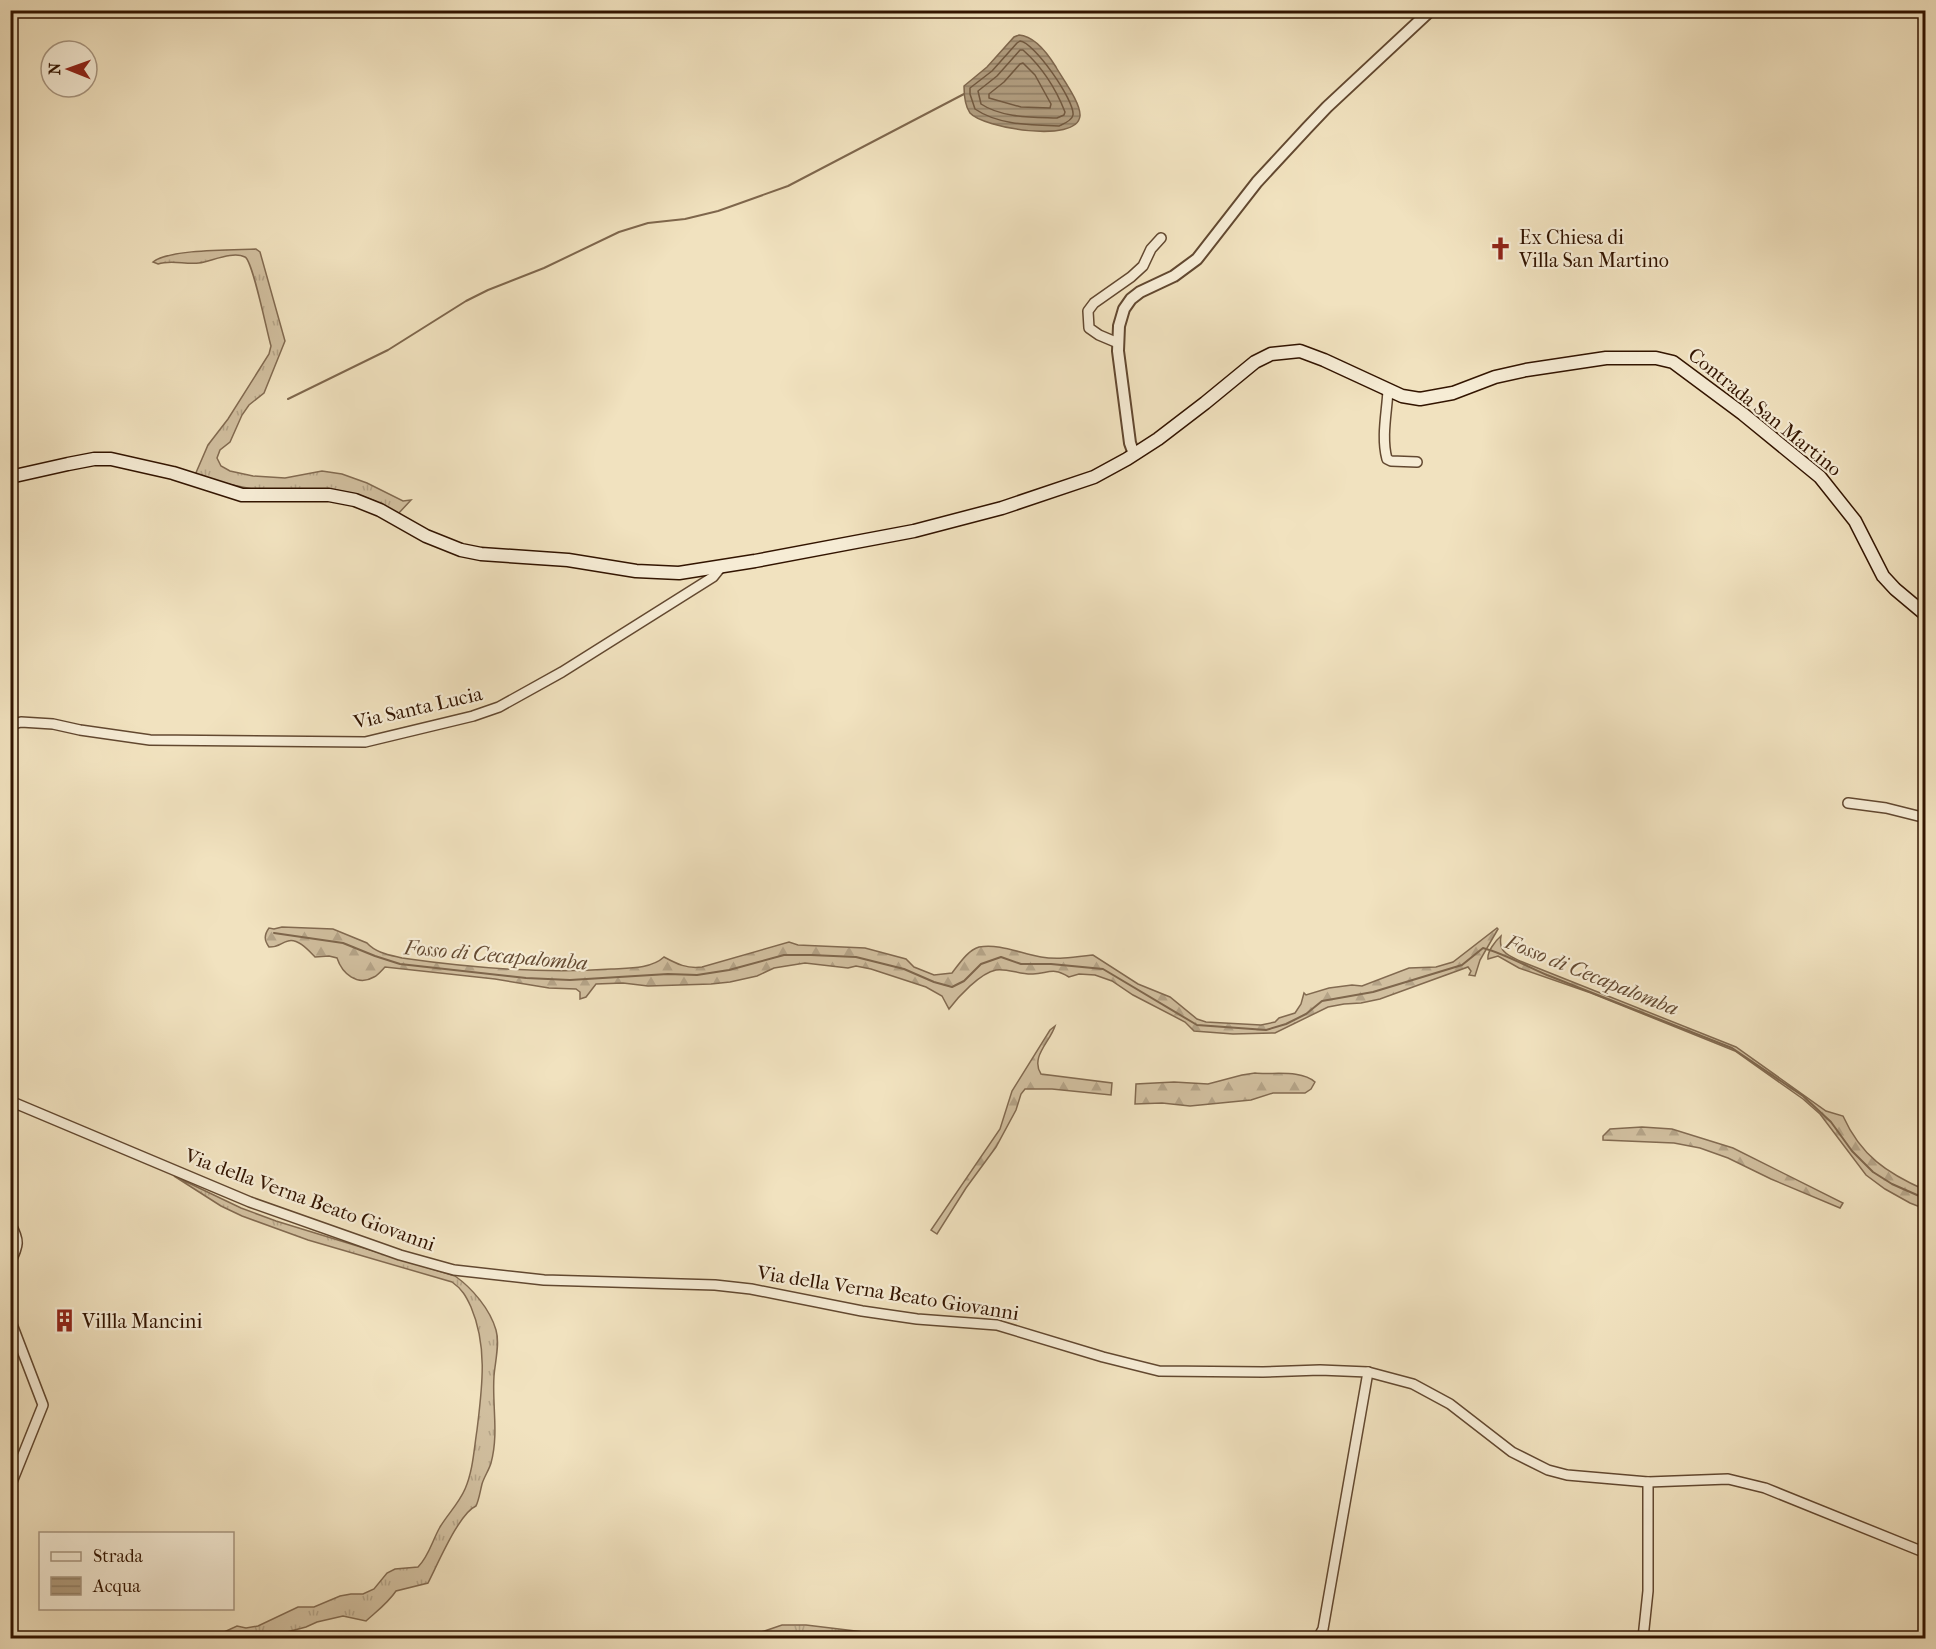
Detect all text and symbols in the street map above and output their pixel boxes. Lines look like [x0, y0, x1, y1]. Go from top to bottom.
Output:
north arrow [39, 39, 99, 99]
text: N [45, 62, 64, 75]
place label: Ex Chiesa di Villa San Martino [1518, 226, 1669, 272]
church icon: Ex Chiesa di Villa San Martino [1488, 235, 1514, 261]
street label: Contrada San Martino [1684, 343, 1846, 481]
street label: Via Santa Lucia [350, 682, 485, 734]
water label: Fosso di Cecapalomba [1501, 929, 1682, 1021]
water label: Fosso di Cecapalomba [402, 935, 589, 975]
street label: Via della Verna Beato Giovanni [181, 1144, 438, 1256]
street label: Via della Verna Beato Giovanni [754, 1261, 1021, 1325]
building icon: Villla Mancini [51, 1308, 77, 1334]
place label: Villla Mancini [81, 1310, 202, 1333]
legend [39, 1532, 234, 1610]
text: Strada [93, 1546, 144, 1567]
text: Acqua [92, 1576, 141, 1597]

